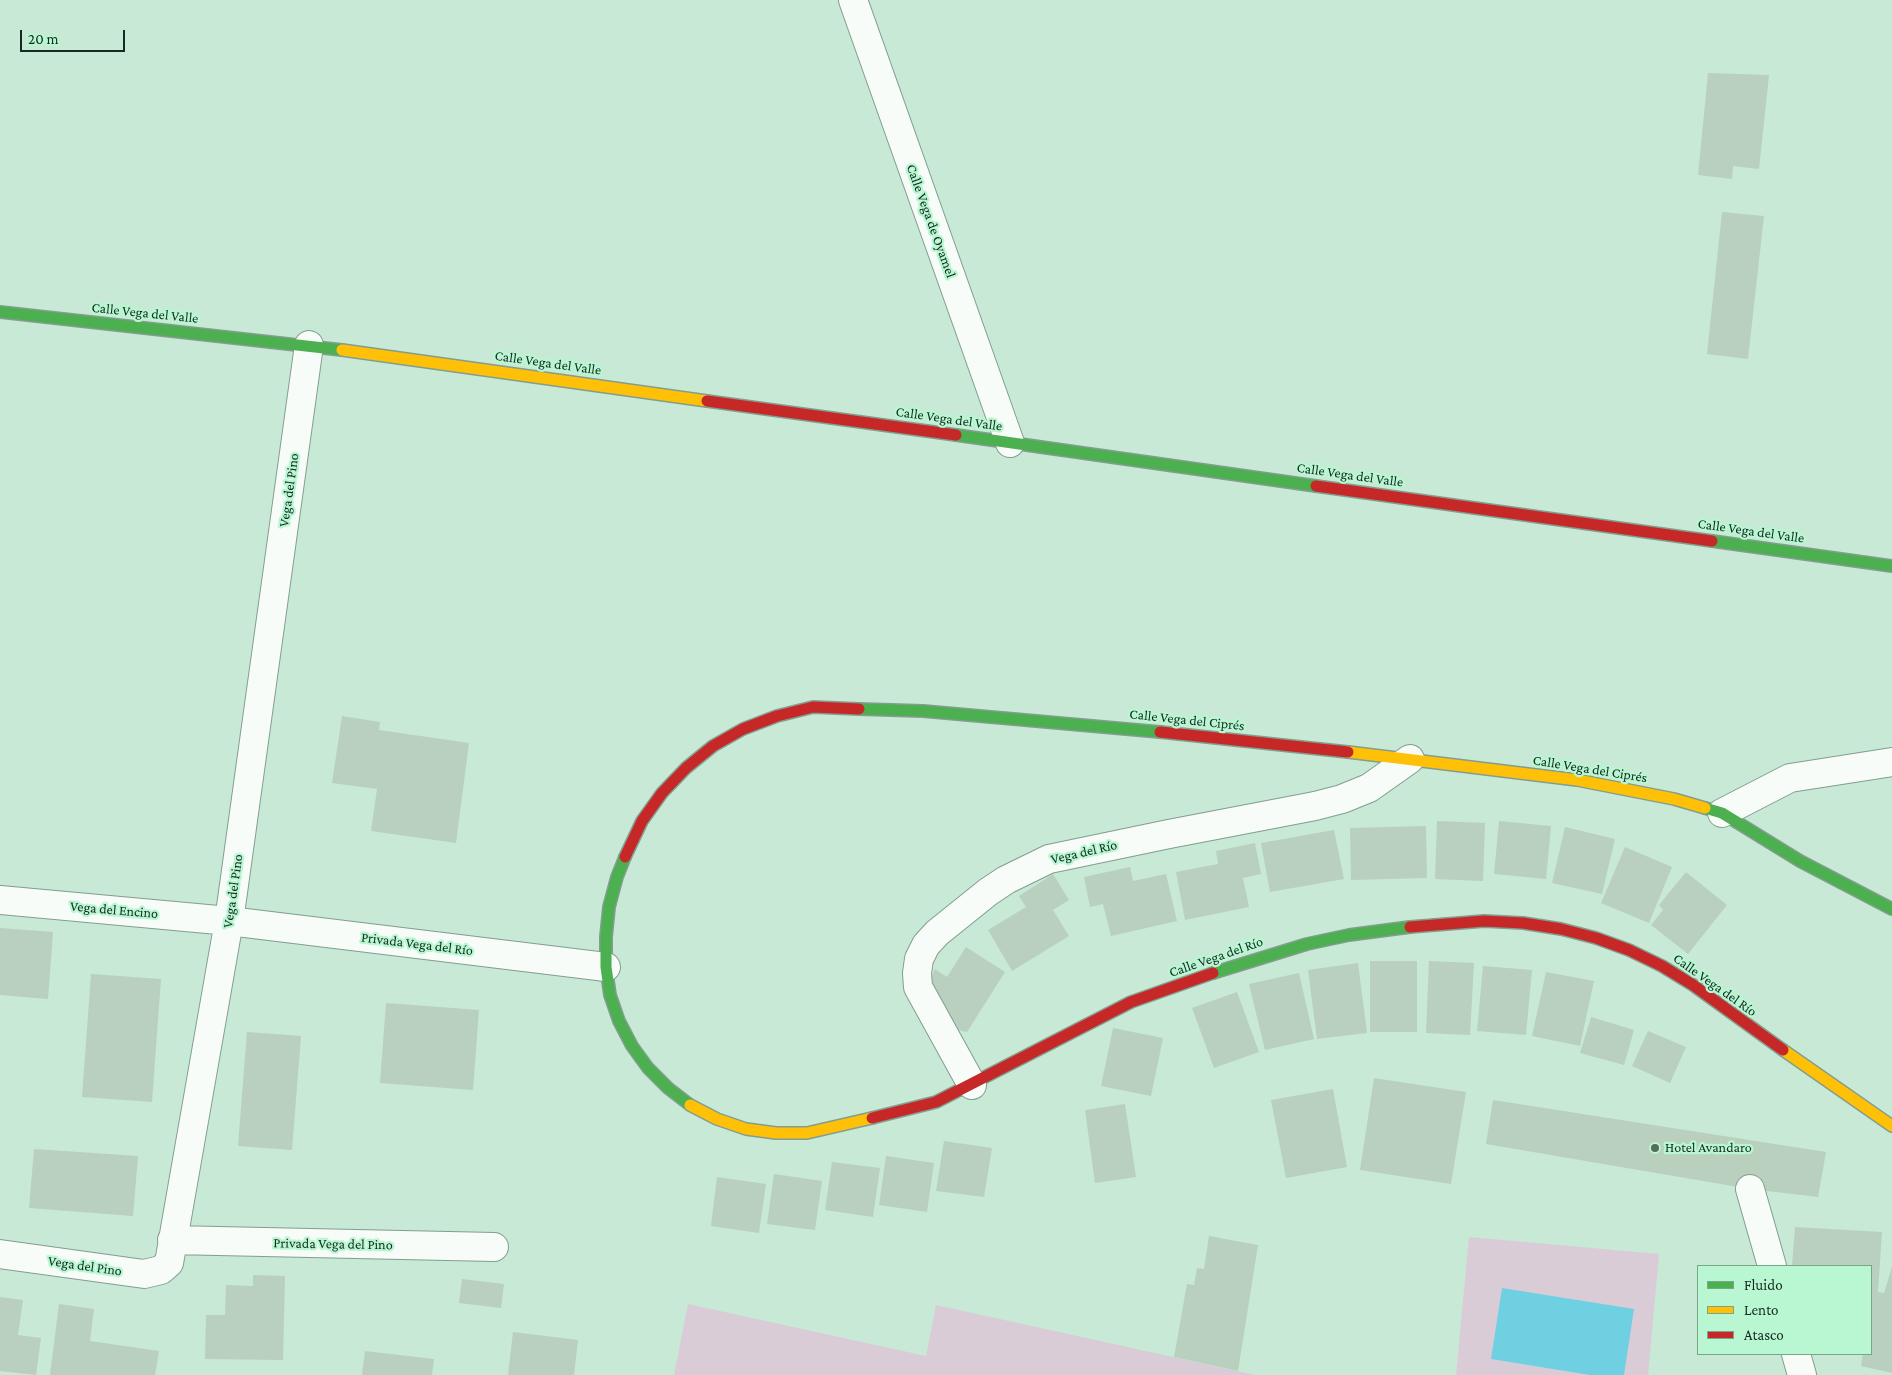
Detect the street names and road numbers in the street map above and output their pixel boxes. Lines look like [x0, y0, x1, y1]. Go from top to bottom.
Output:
street label: Calle Vega de Oyamel [903, 162, 959, 280]
street label: Calle Vega del Valle [91, 299, 199, 327]
street label: Calle Vega del Valle [494, 347, 602, 379]
street label: Calle Vega del Valle [895, 403, 1003, 435]
street label: Vega del Pino [276, 452, 302, 528]
street label: Calle Vega del Valle [1296, 459, 1404, 491]
street label: Calle Vega del Valle [1697, 515, 1805, 547]
street label: Calle Vega del Ciprés [1129, 706, 1245, 734]
street label: Calle Vega del Ciprés [1532, 752, 1648, 786]
street label: Vega del Río [1049, 836, 1119, 868]
street label: Vega del Pino [220, 853, 246, 929]
street label: Vega del Encino [69, 898, 159, 922]
street label: Privada Vega del Río [360, 929, 474, 959]
street label: Calle Vega del Río [1167, 933, 1265, 981]
street label: Calle Vega del Río [1670, 950, 1760, 1020]
street label: Privada Vega del Pino [273, 1235, 393, 1253]
street label: Vega del Pino [47, 1253, 123, 1279]

